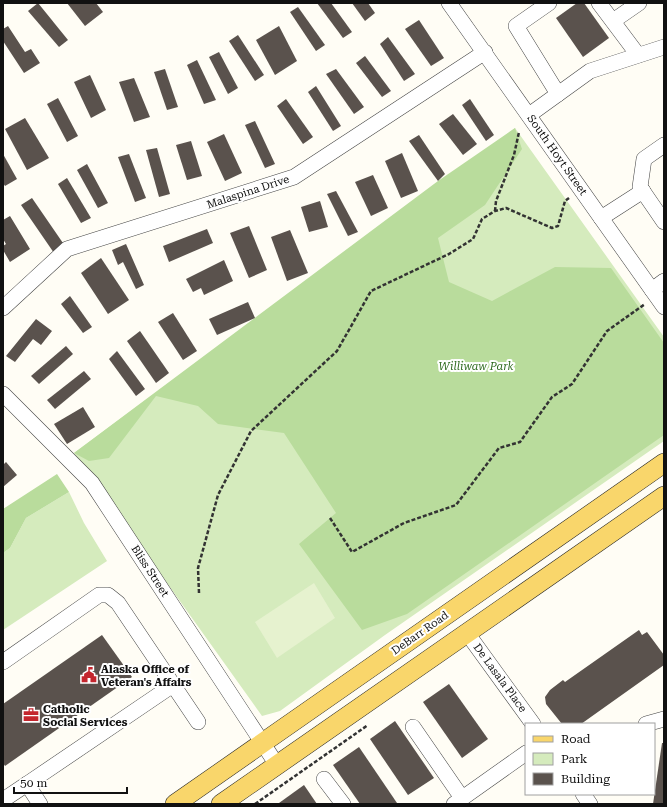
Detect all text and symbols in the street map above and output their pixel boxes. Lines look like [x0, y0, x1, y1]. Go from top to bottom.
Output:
street label: South Hoyt Street [524, 112, 590, 198]
street label: Malaspina Drive [205, 173, 291, 211]
park label: Williwaw Park [439, 360, 514, 373]
street label: Bliss Street [128, 543, 172, 599]
street label: DeBarr Road [389, 609, 451, 657]
street label: De Lasala Place [471, 641, 529, 715]
place label: Alaska Office of Veteran's Affairs [101, 663, 192, 689]
public building icon: Alaska Office of Veteran's Affairs [80, 666, 98, 684]
place label: Catholic Social Services [43, 703, 128, 729]
office icon: Catholic Social Services [22, 706, 40, 724]
legend [525, 723, 655, 795]
text: Road [561, 732, 591, 746]
text: Park [561, 752, 588, 766]
scale bar [14, 769, 127, 795]
text: Building [561, 772, 610, 786]
text: 50 m [20, 776, 47, 790]

